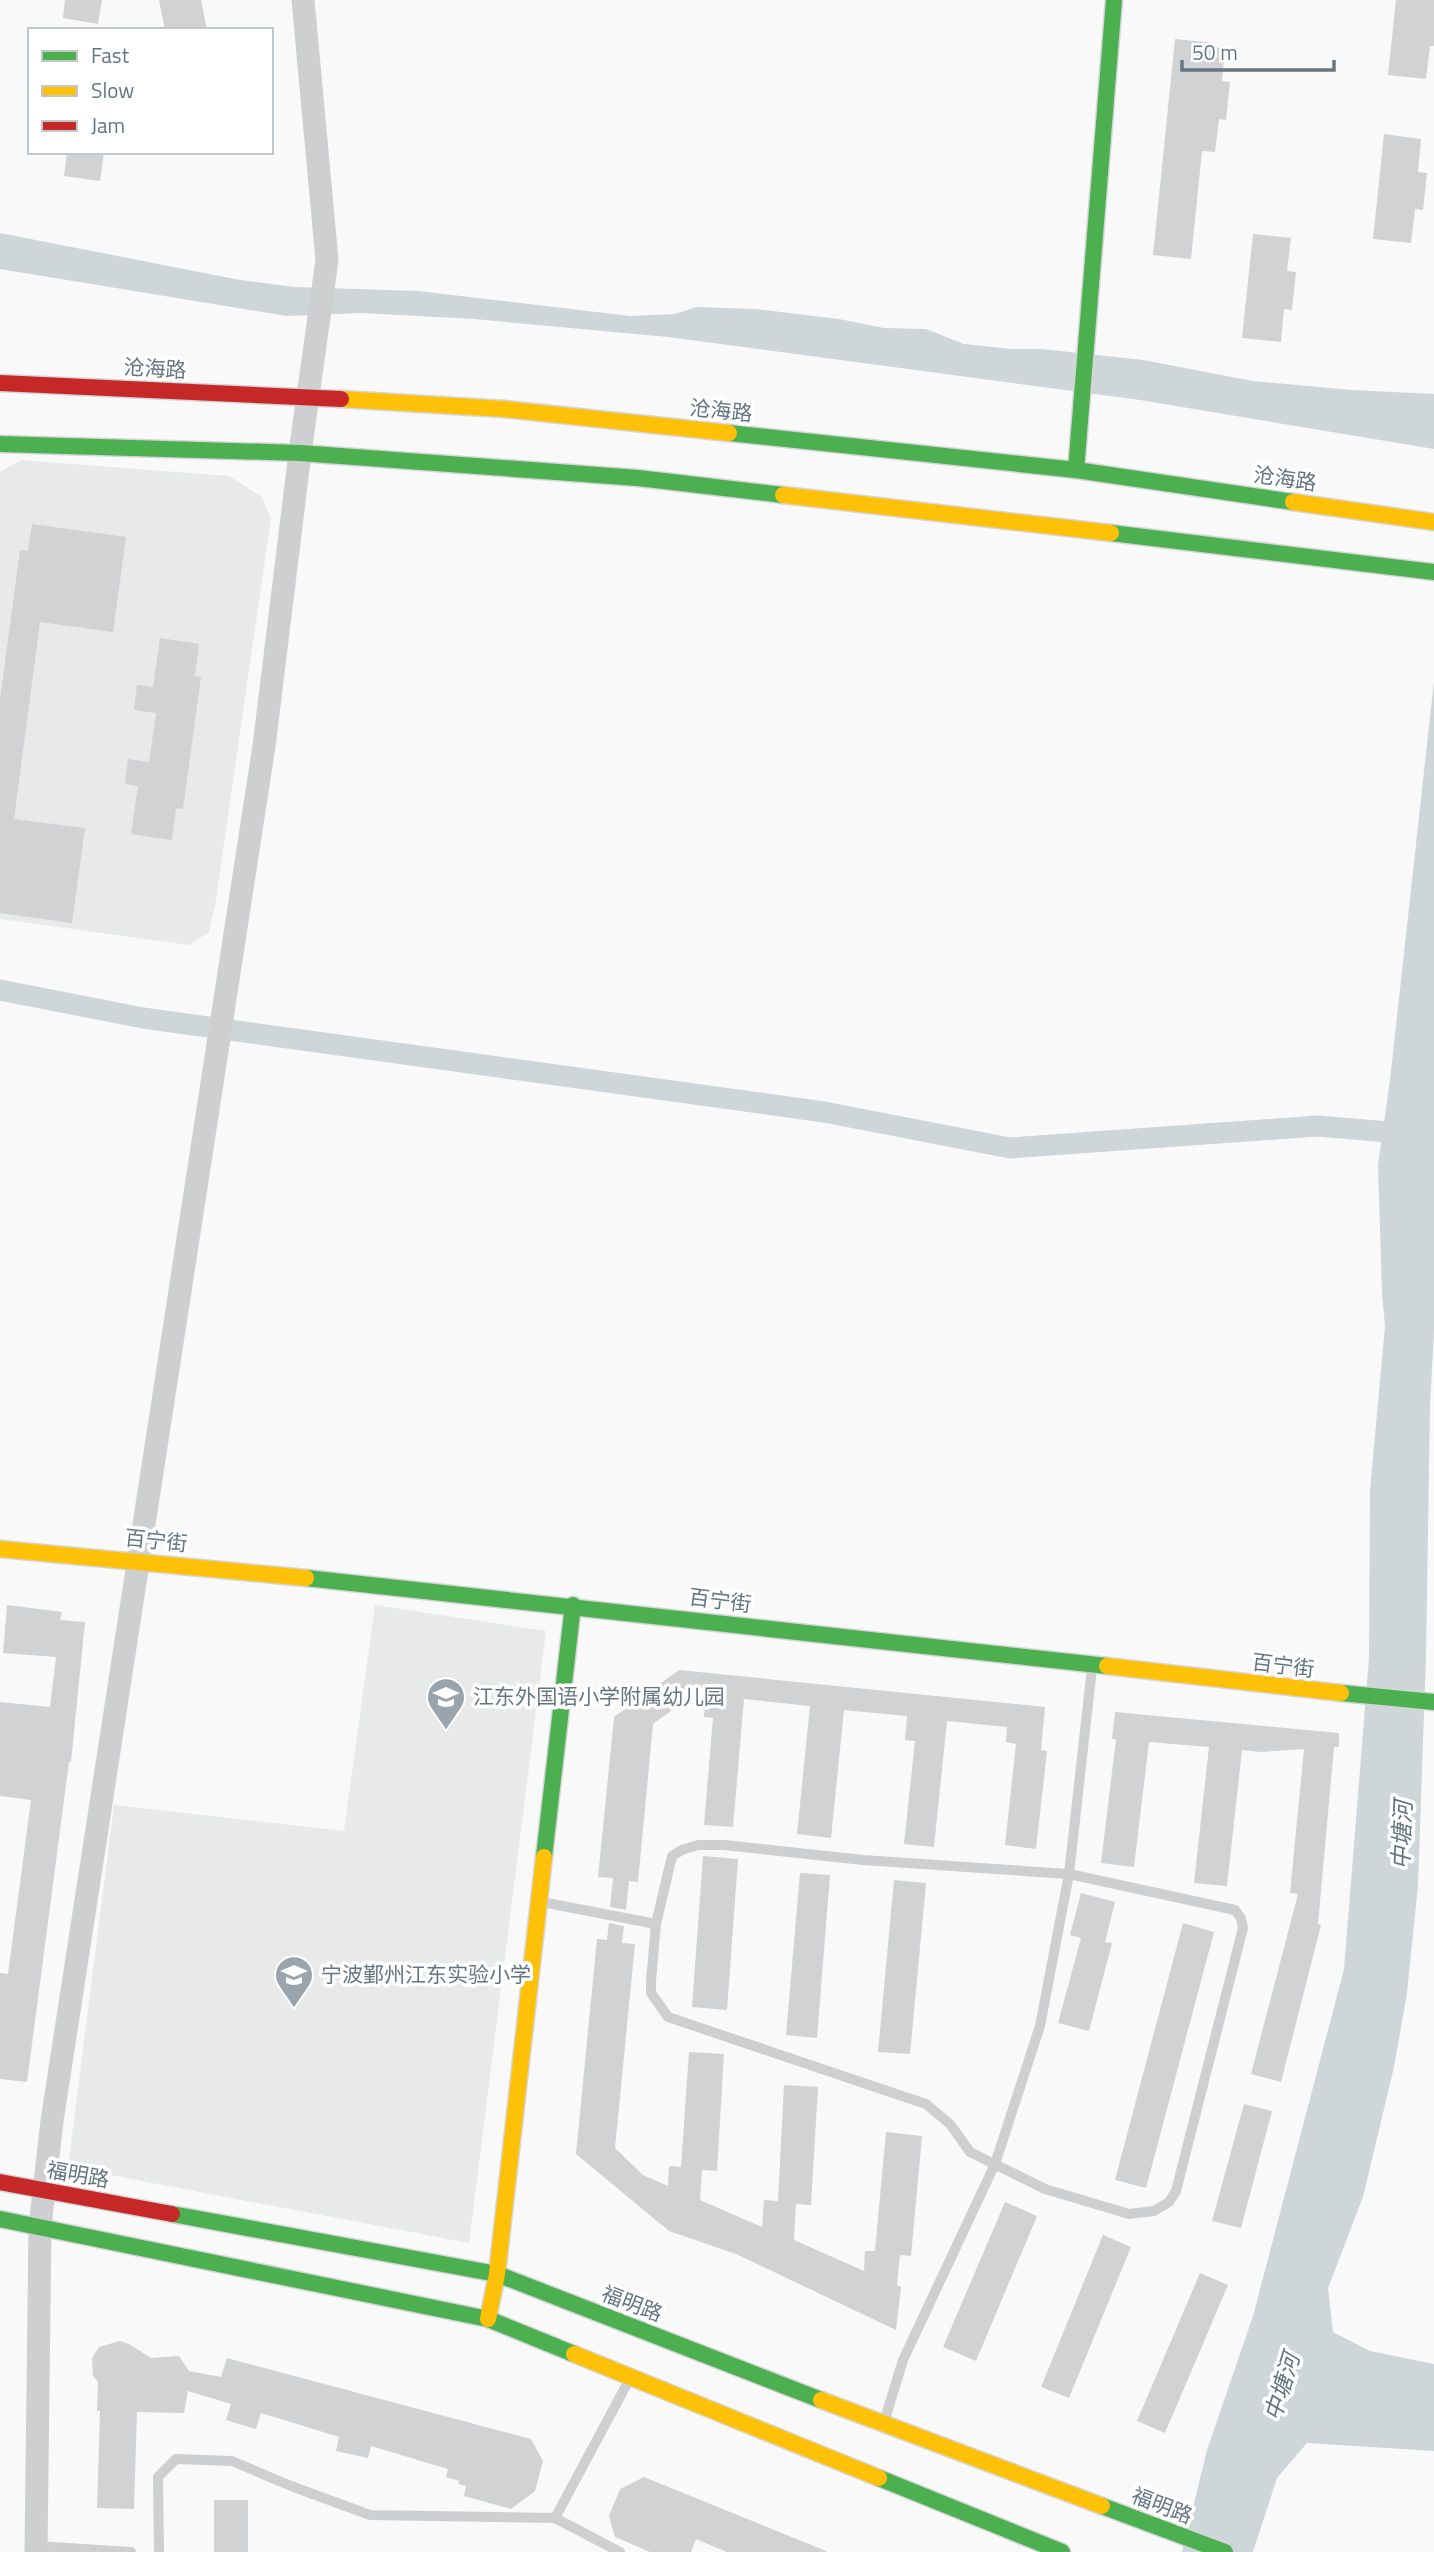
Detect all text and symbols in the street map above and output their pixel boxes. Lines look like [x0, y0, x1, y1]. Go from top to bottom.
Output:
legend [28, 28, 273, 154]
scale bar [1182, 28, 1334, 72]
text: 50 m [1192, 36, 1238, 68]
text: Fast [91, 39, 130, 71]
text: Slow [91, 74, 134, 106]
text: Jam [91, 109, 125, 141]
street label: 沧海路 [123, 350, 187, 386]
street label: 沧海路 [688, 391, 754, 429]
street label: 沧海路 [1252, 458, 1319, 498]
street label: 百宁街 [123, 1521, 189, 1559]
street label: 百宁街 [687, 1580, 753, 1620]
street label: 百宁街 [1250, 1645, 1316, 1685]
school or university icon: 江东外国语小学附属幼儿园 [425, 1676, 467, 1731]
place label: 江东外国语小学附属幼儿园 [473, 1680, 725, 1712]
water label: 中塘河 [1383, 1796, 1420, 1870]
school or university icon: 宁波鄞州江东实验小学 [273, 1954, 315, 2009]
place label: 宁波鄞州江东实验小学 [321, 1958, 531, 1990]
street label: 福明路 [44, 2153, 112, 2195]
street label: 福明路 [597, 2277, 668, 2329]
water label: 中塘河 [1255, 2345, 1310, 2425]
street label: 福明路 [1127, 2479, 1198, 2531]

